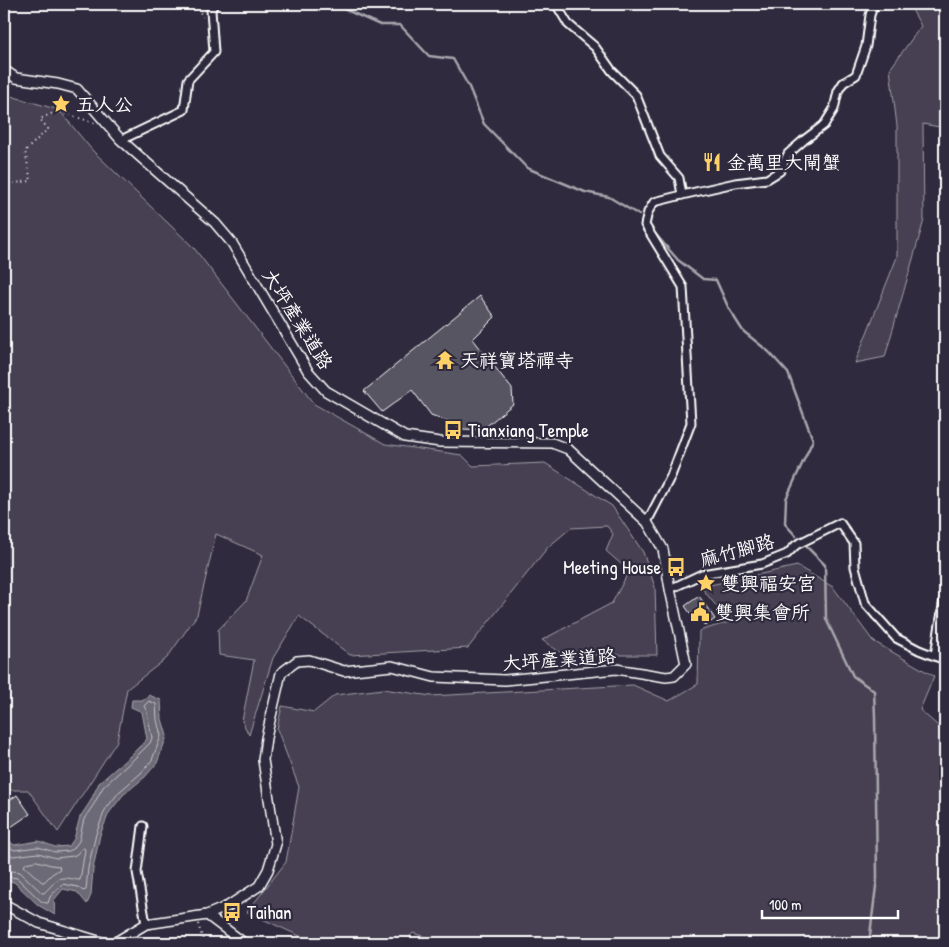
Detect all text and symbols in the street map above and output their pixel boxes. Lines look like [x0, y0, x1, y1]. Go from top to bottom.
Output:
place label: 五人公 [76, 91, 133, 117]
place icon: 五人公 [50, 93, 72, 115]
place label: 金萬里大閘蟹 [727, 149, 841, 175]
restaurant icon: 金萬里大閘蟹 [701, 151, 723, 173]
street label: 大坪產業道路 [257, 264, 339, 374]
place label: 天祥寶塔禪寺 [460, 347, 574, 373]
temple icon: 天祥寶塔禪寺 [434, 349, 456, 371]
place label: Tianxiang Temple [468, 417, 589, 443]
bus stop icon: Tianxiang Temple [442, 419, 464, 441]
street label: 麻竹腳路 [697, 528, 777, 572]
place label: Meeting House [563, 554, 661, 580]
bus stop icon: Meeting House [665, 556, 687, 578]
place label: 雙興福安宮 [721, 570, 816, 596]
place icon: 雙興福安宮 [695, 572, 717, 594]
place label: 雙興集會所 [715, 599, 810, 625]
public building icon: 雙興集會所 [689, 601, 711, 623]
street label: 大坪產業道路 [501, 642, 617, 676]
scale bar [762, 887, 898, 919]
text: 100 m [769, 894, 802, 915]
place label: Taihan [247, 899, 292, 925]
bus stop icon: Taihan [221, 901, 243, 923]

